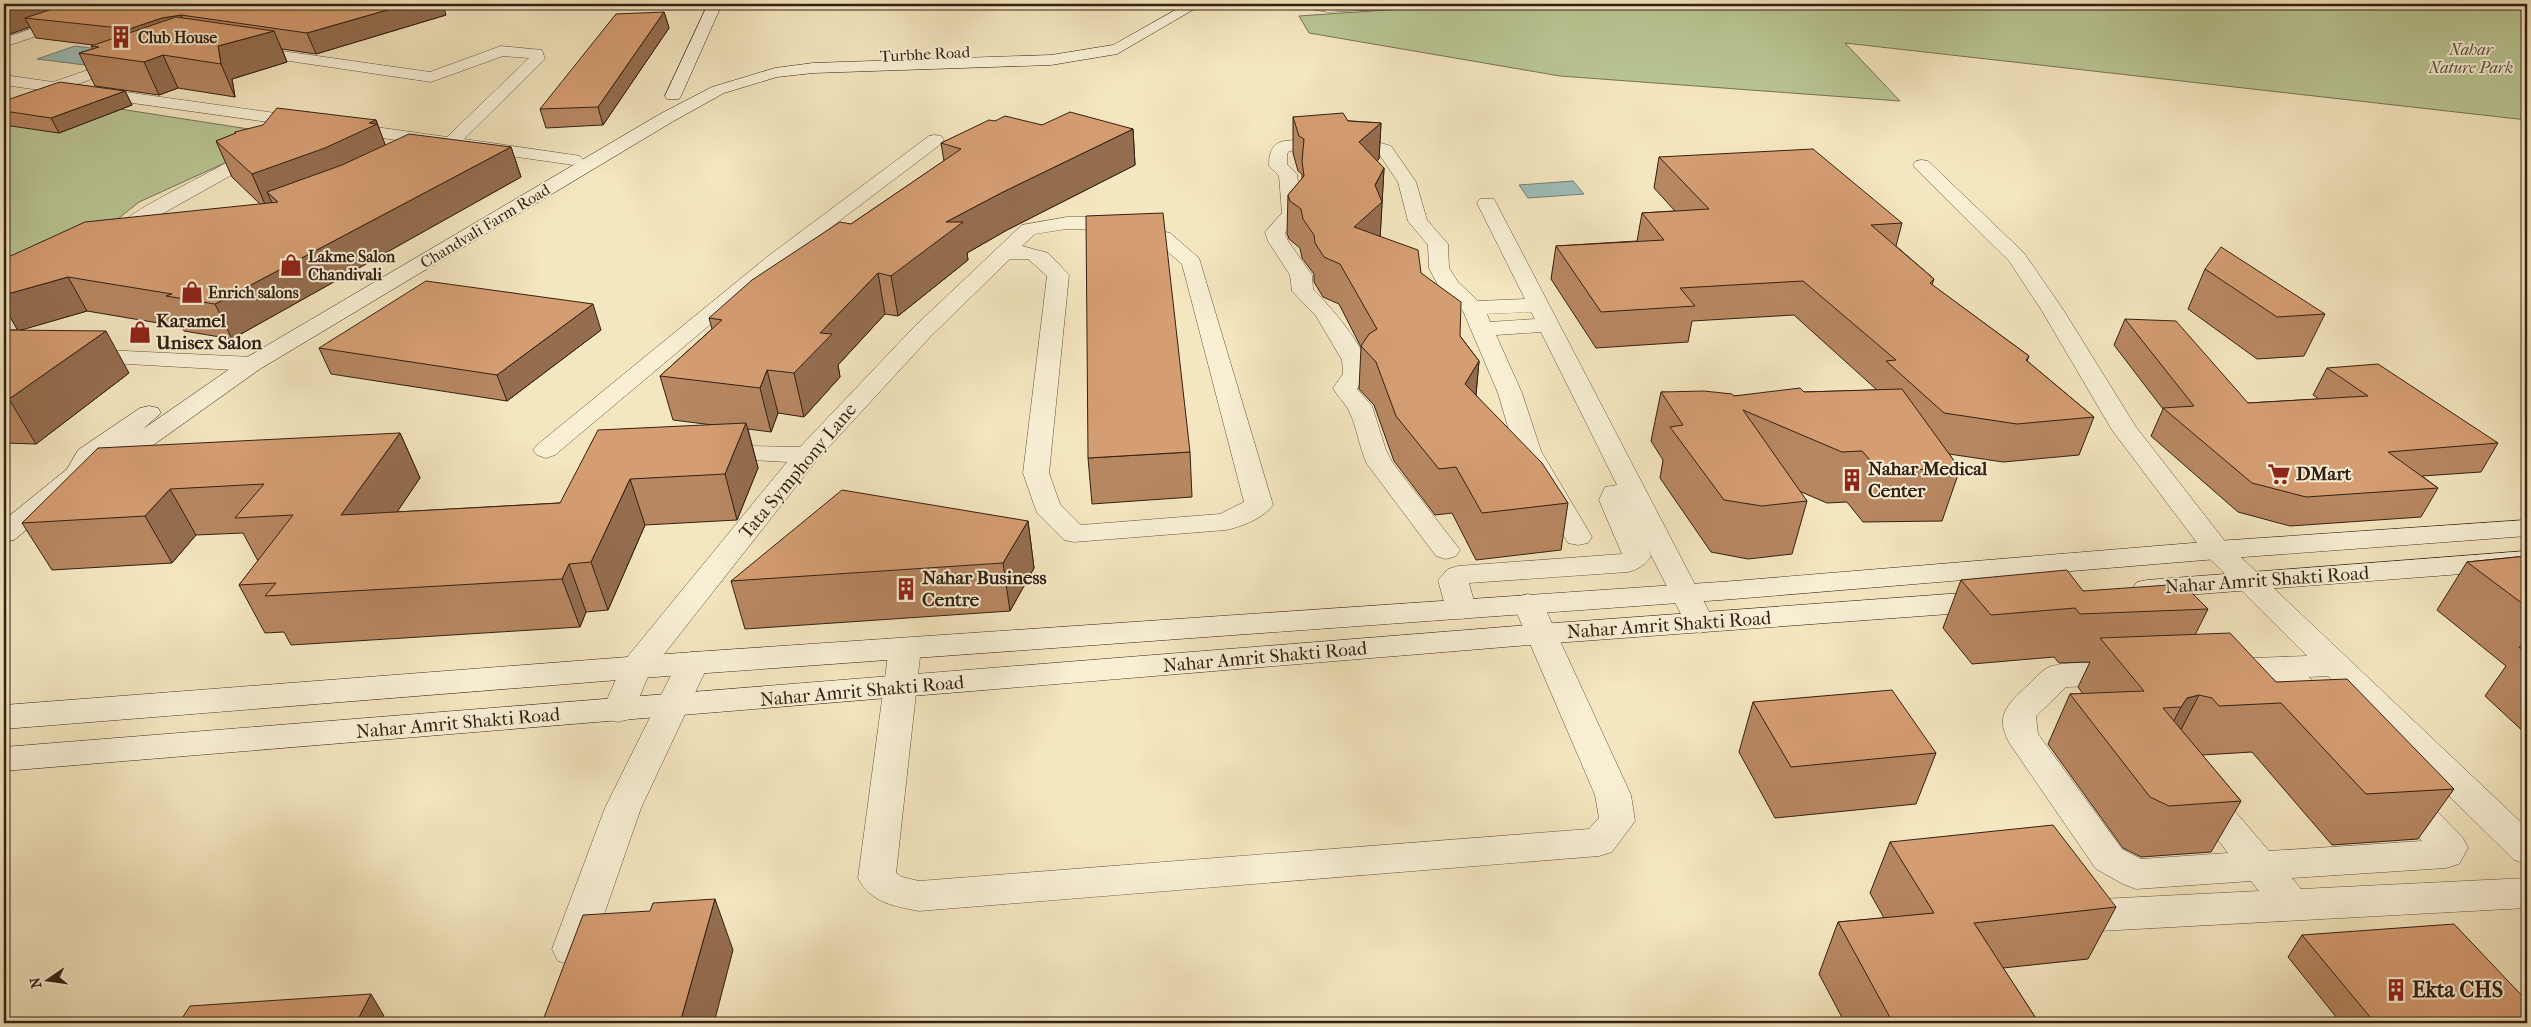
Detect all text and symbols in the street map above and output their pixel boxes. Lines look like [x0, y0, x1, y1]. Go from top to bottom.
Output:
building icon: Club House [108, 24, 134, 50]
place label: Club House [138, 28, 217, 47]
park label: Nahar Nature Park [2428, 40, 2513, 77]
street label: Turbhe Road [879, 42, 971, 66]
street label: Chandvali Farm Road [417, 180, 554, 272]
place label: Lakme Salon Chandivali [308, 247, 396, 284]
shop icon: Lakme Salon Chandivali [278, 252, 304, 278]
shop icon: Enrich salons [179, 279, 205, 305]
place label: Enrich salons [208, 283, 299, 302]
place label: Karamel Unisex Salon [155, 310, 263, 354]
shop icon: Karamel Unisex Salon [127, 319, 153, 345]
street label: Tata Symphony Lane [735, 399, 861, 543]
place label: Nahar Medical Center [1868, 458, 1988, 502]
supermarket icon: DMart [2266, 461, 2292, 487]
place label: DMart [2296, 463, 2352, 485]
building icon: Nahar Medical Center [1839, 467, 1865, 493]
street label: Nahar Amrit Shakti Road [2164, 562, 2371, 598]
place label: Nahar Business Centre [922, 567, 1047, 611]
building icon: Nahar Business Centre [893, 576, 919, 602]
street label: Nahar Amrit Shakti Road [1566, 607, 1773, 643]
street label: Nahar Amrit Shakti Road [1162, 637, 1369, 677]
street label: Nahar Amrit Shakti Road [759, 671, 966, 711]
street label: Nahar Amrit Shakti Road [355, 703, 562, 743]
north arrow [22, 954, 72, 1004]
text: N [26, 975, 45, 990]
building icon: Ekta CHS [2383, 977, 2409, 1003]
place label: Ekta CHS [2412, 977, 2503, 1003]

